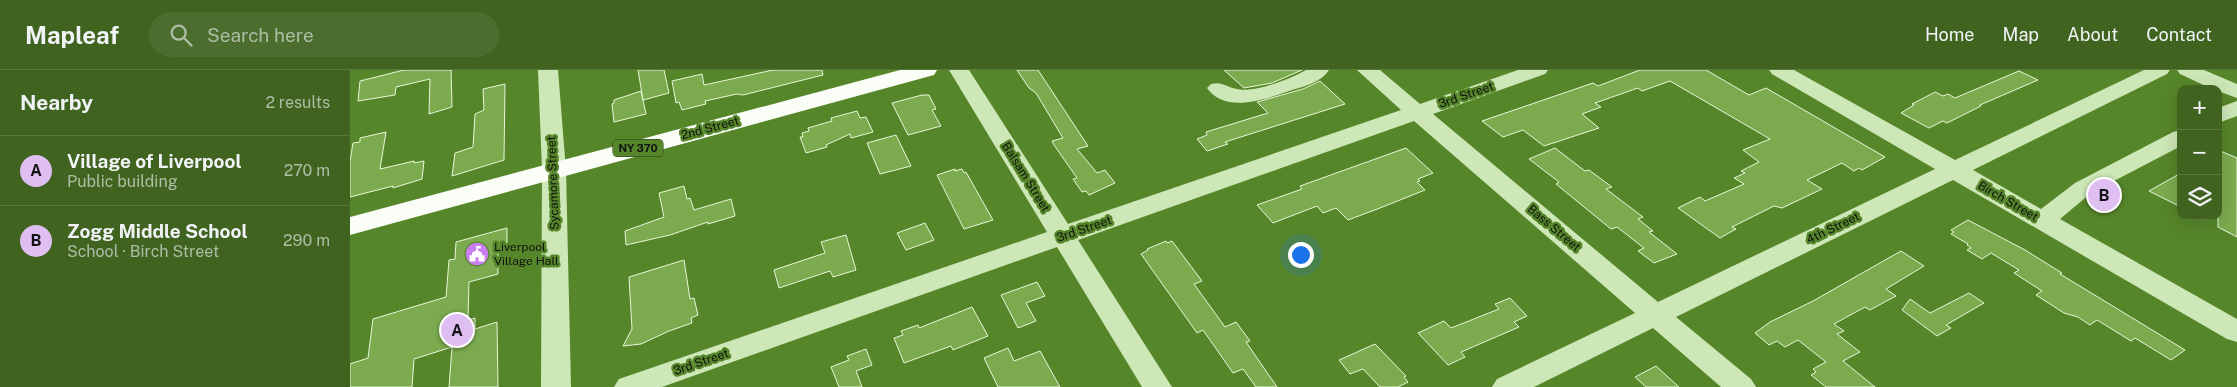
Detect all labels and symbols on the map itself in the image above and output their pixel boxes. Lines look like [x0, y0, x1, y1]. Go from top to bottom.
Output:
street label: 3rd Street [1437, 79, 1496, 111]
street label: 2nd Street [680, 113, 741, 142]
street label: Sycamore Street [544, 135, 562, 230]
road number: NY 370 [613, 140, 663, 156]
street label: Balsam Street [999, 140, 1053, 215]
pin: B [2088, 176, 2120, 214]
street label: Birch Street [1975, 178, 2041, 224]
street label: Bass Street [1525, 202, 1584, 254]
street label: 4th Street [1804, 209, 1862, 247]
street label: 3rd Street [1055, 213, 1114, 245]
place label: Liverpool Village Hall [494, 240, 559, 268]
public building icon: Liverpool Village Hall [464, 241, 490, 267]
your location [1288, 242, 1314, 268]
pin: A [441, 311, 473, 349]
street label: 3rd Street [672, 346, 731, 378]

